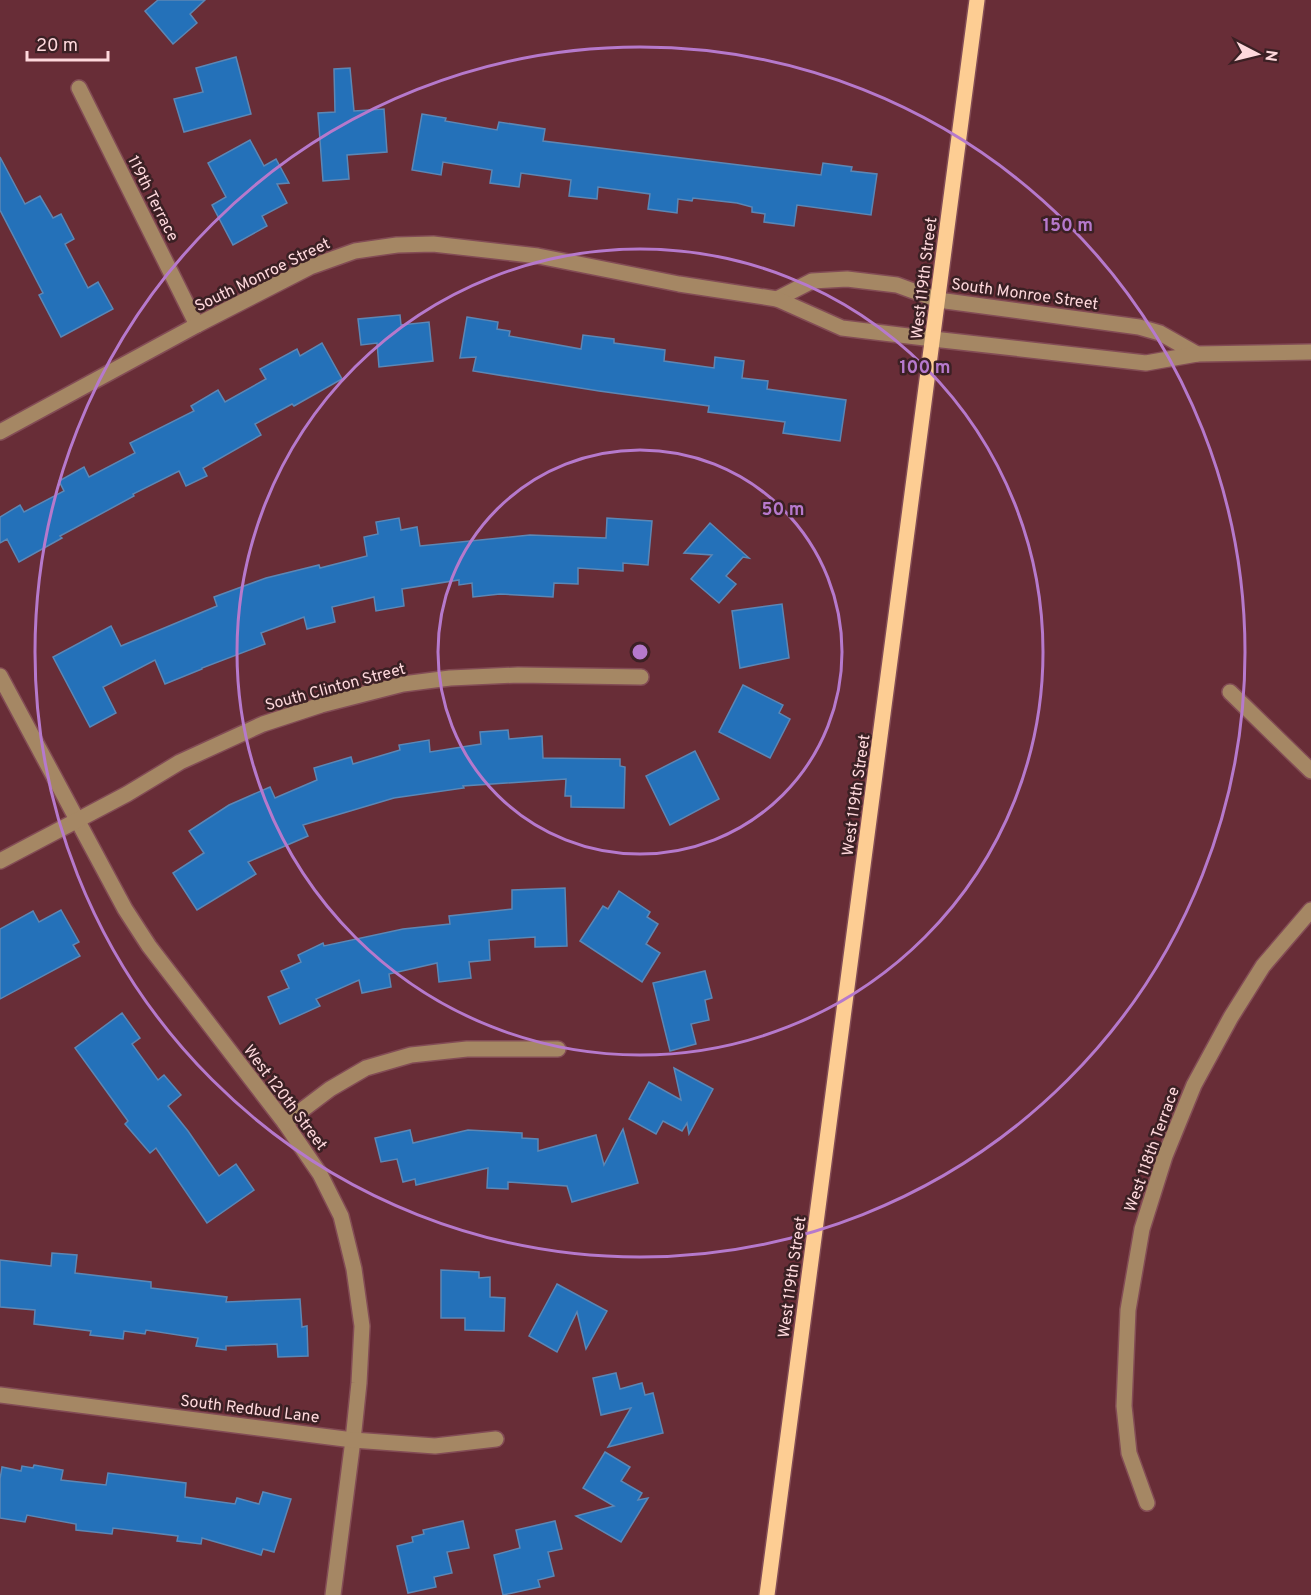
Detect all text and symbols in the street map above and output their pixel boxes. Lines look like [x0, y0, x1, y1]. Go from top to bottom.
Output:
scale bar [27, 24, 108, 62]
north arrow [1227, 24, 1287, 84]
text: 20 m [36, 35, 78, 58]
text: N [1259, 49, 1281, 63]
street label: 119th Terrace [122, 153, 182, 245]
text: 150 m [1043, 215, 1093, 238]
street label: West 119th Street [908, 216, 942, 340]
street label: South Monroe Street [192, 234, 334, 317]
street label: South Monroe Street [950, 275, 1099, 315]
text: 100 m [899, 357, 951, 380]
text: 50 m [761, 499, 805, 522]
centre of rings [630, 642, 650, 662]
street label: South Clinton Street [263, 660, 408, 716]
street label: West 119th Street [839, 733, 875, 857]
street label: West 120th Street [238, 1041, 331, 1155]
street label: West 118th Terrace [1121, 1084, 1185, 1215]
street label: West 119th Street [775, 1215, 811, 1339]
street label: South Redbud Lane [179, 1392, 320, 1428]

